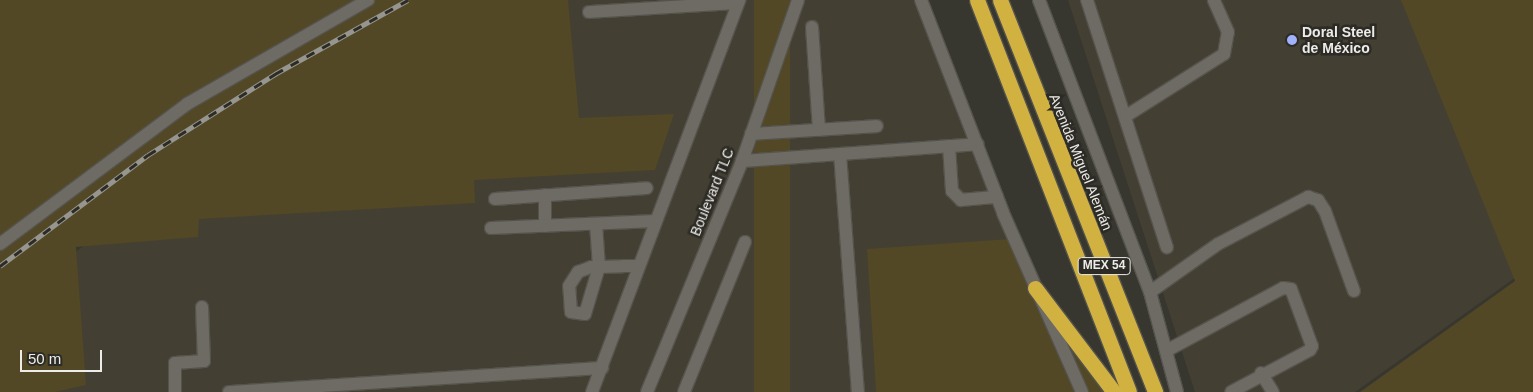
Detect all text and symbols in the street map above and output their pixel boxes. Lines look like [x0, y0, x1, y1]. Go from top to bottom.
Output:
place label: Doral Steel de México [1302, 24, 1375, 56]
marker: Doral Steel de México [1286, 34, 1298, 46]
street label: Avenida Miguel Alemán [1046, 91, 1116, 233]
street label: Boulevard TLC [687, 146, 737, 238]
road number: MEX 54 [1076, 256, 1132, 276]
scale bar [22, 340, 105, 372]
text: 50 m [28, 350, 61, 367]

